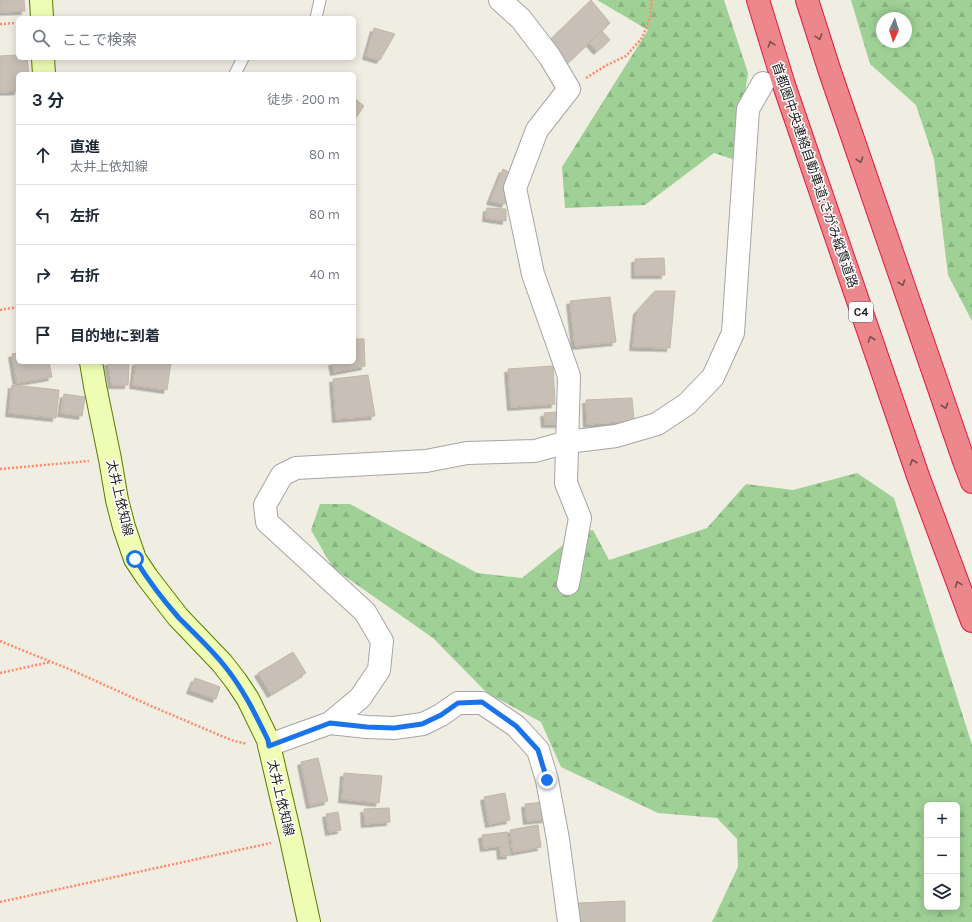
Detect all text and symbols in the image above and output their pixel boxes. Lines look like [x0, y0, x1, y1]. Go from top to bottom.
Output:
north arrow [876, 12, 912, 48]
search box [16, 16, 356, 60]
icon: search [30, 27, 52, 49]
text: ここで検索 [62, 31, 137, 49]
one-way arrow [814, 33, 823, 40]
one-way arrow [767, 40, 776, 47]
street label: 首都圏中央連絡自動車道;さがみ縦貫道路 [769, 60, 861, 290]
text: 3 分 [32, 90, 64, 110]
text: 徒歩 · 200 m [267, 92, 340, 107]
text: 直進 [70, 138, 100, 156]
icon: ahead [32, 144, 54, 166]
text: 80 m [309, 147, 340, 162]
one-way arrow [855, 157, 864, 164]
text: 太井上依知線 [70, 159, 148, 174]
icon: left [32, 204, 54, 226]
text: 左折 [70, 207, 100, 225]
text: 80 m [309, 207, 340, 222]
icon: right [32, 264, 54, 286]
text: 右折 [70, 267, 100, 285]
text: 40 m [310, 267, 340, 282]
one-way arrow [898, 280, 906, 287]
road number: C4 [849, 302, 873, 322]
icon: arrive [32, 324, 54, 346]
text: 目的地に到着 [70, 327, 160, 345]
one-way arrow [867, 336, 876, 343]
one-way arrow [940, 403, 949, 410]
street label: 太井上依知線 [104, 458, 136, 538]
one-way arrow [909, 459, 918, 466]
route start [126, 550, 144, 568]
one-way arrow [955, 581, 963, 588]
street label: 太井上依知線 [265, 758, 297, 838]
route end [538, 771, 556, 789]
map controls [924, 802, 960, 910]
button: + [924, 802, 960, 838]
button: − [924, 838, 960, 874]
button: layers [924, 874, 960, 910]

